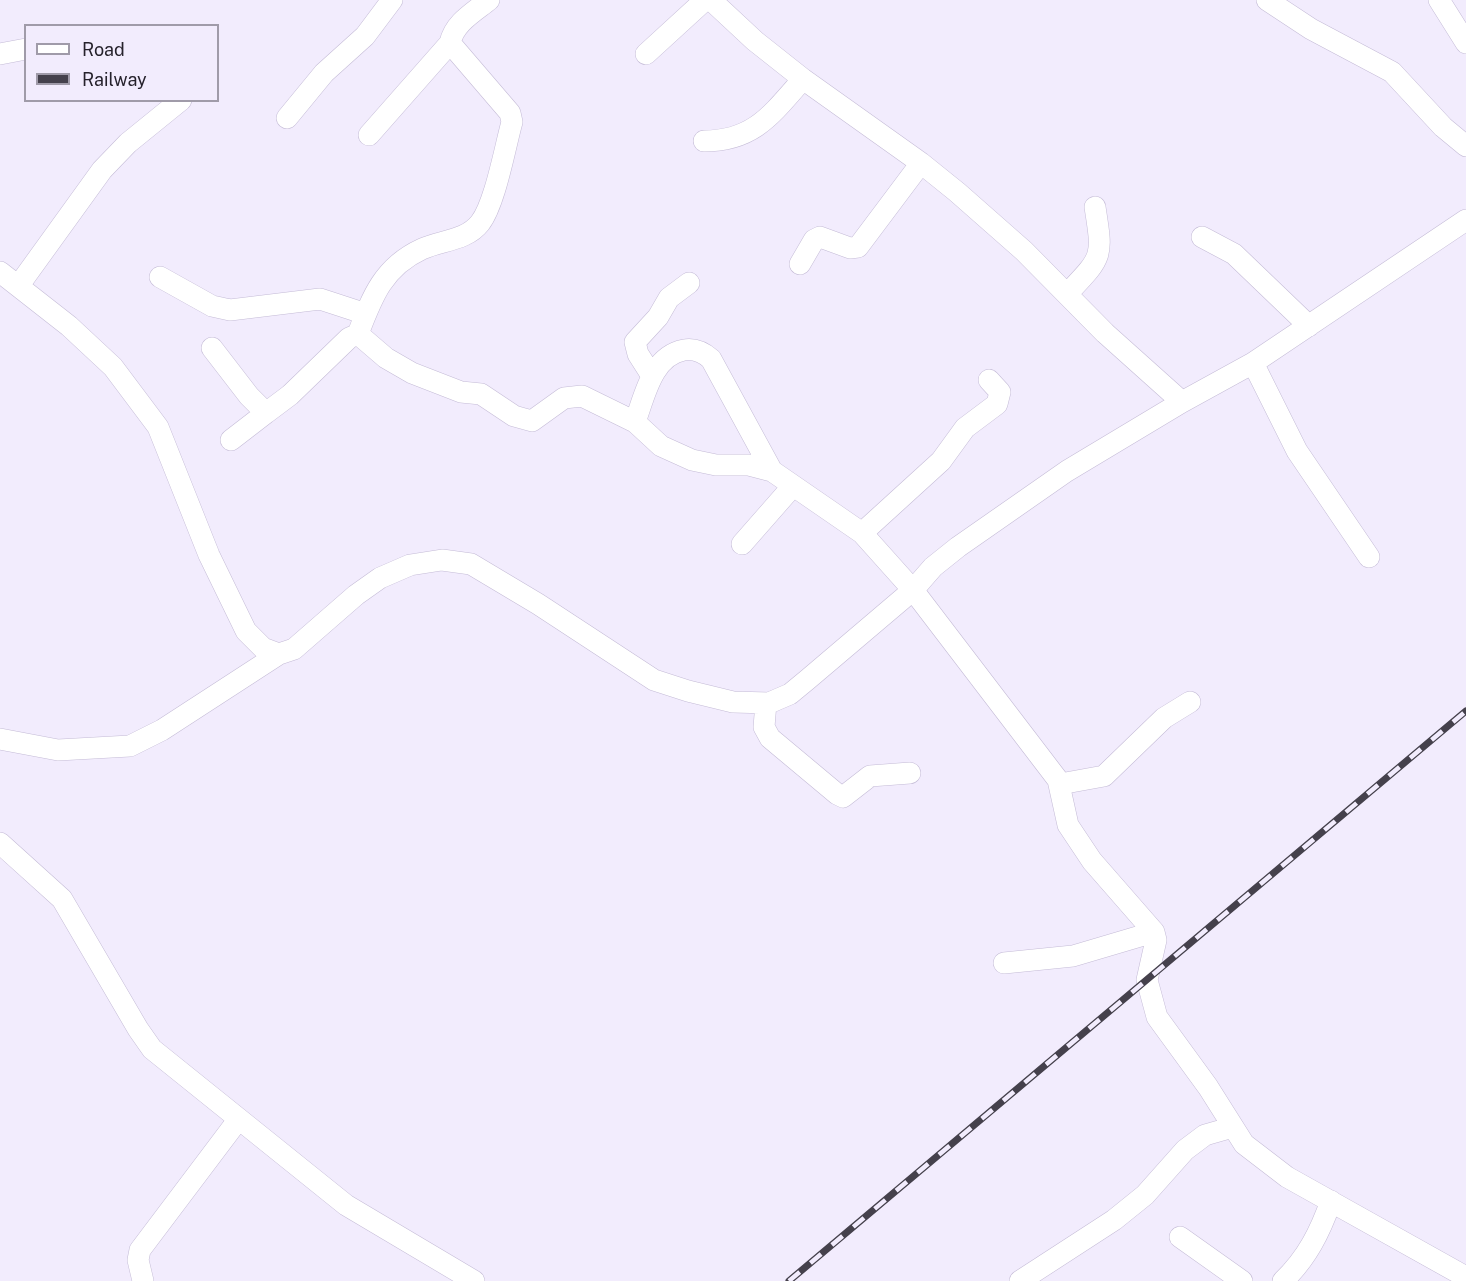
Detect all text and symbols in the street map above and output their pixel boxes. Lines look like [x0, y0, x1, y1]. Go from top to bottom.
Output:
legend [24, 24, 219, 102]
text: Road [82, 39, 125, 60]
text: Railway [82, 69, 147, 90]

